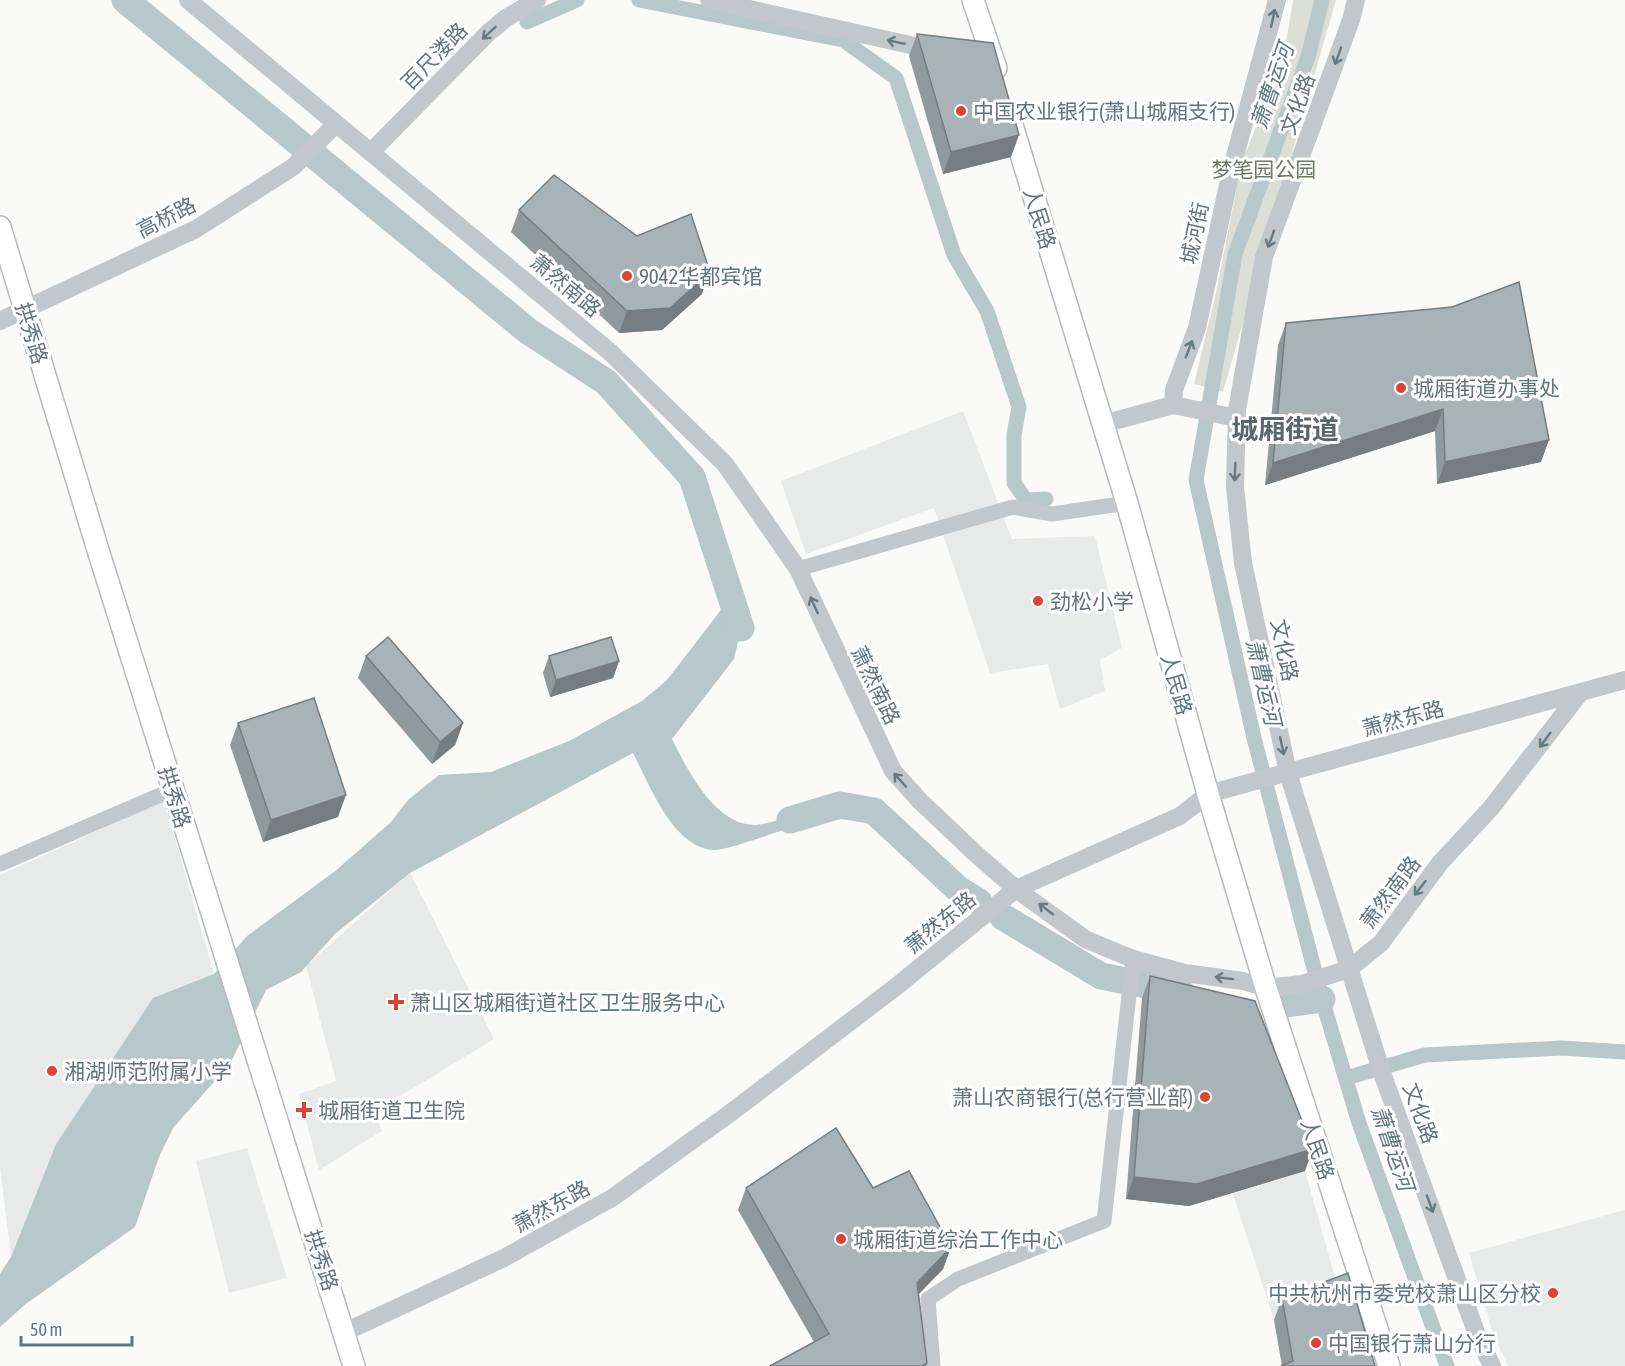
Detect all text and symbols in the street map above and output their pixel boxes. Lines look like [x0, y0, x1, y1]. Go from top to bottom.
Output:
one-way arrow [1268, 9, 1279, 28]
street label: 百尺溇路 [396, 17, 472, 95]
one-way arrow [482, 26, 497, 40]
one-way arrow [887, 35, 906, 47]
water label: 萧曹运河 [1245, 36, 1300, 132]
one-way arrow [1332, 46, 1343, 65]
street label: 文化路 [1275, 70, 1319, 138]
place label: 中国农业银行(萧山城厢支行) [973, 99, 1235, 123]
marker: 中国农业银行(萧山城厢支行) [954, 104, 968, 118]
park label: 梦笔园公园 [1212, 157, 1317, 181]
street label: 人民路 [1019, 184, 1061, 252]
street label: 高桥路 [132, 192, 200, 242]
street label: 城河街 [1176, 200, 1212, 266]
one-way arrow [1265, 229, 1276, 248]
street label: 萧然南路 [526, 249, 606, 321]
place label: 9042华都宾馆 [639, 264, 762, 288]
marker: 9042华都宾馆 [620, 269, 634, 283]
street label: 拱秀路 [11, 299, 53, 367]
one-way arrow [1185, 340, 1196, 359]
place label: 城厢街道办事处 [1413, 376, 1560, 400]
marker: 城厢街道办事处 [1394, 381, 1408, 395]
district label: 城厢街道 [1231, 414, 1339, 445]
one-way arrow [1229, 462, 1241, 482]
place label: 劲松小学 [1050, 589, 1134, 613]
marker: 劲松小学 [1031, 594, 1045, 608]
one-way arrow [808, 597, 819, 615]
street label: 文化路 [1267, 617, 1303, 683]
water label: 萧曹运河 [1241, 636, 1287, 732]
street label: 萧然南路 [847, 642, 905, 728]
street label: 人民路 [1157, 650, 1197, 718]
street label: 萧然东路 [1359, 696, 1447, 740]
one-way arrow [1539, 731, 1552, 747]
one-way arrow [1277, 737, 1289, 756]
street label: 拱秀路 [154, 763, 196, 831]
one-way arrow [893, 773, 907, 788]
street label: 萧然南路 [1355, 851, 1425, 933]
one-way arrow [1413, 880, 1426, 896]
street label: 萧然东路 [900, 886, 980, 958]
one-way arrow [1038, 903, 1054, 915]
one-way arrow [1215, 973, 1235, 984]
place label: 萧山区城厢街道社区卫生服务中心 [410, 990, 725, 1014]
marker: 萧山区城厢街道社区卫生服务中心 [387, 993, 405, 1011]
place label: 湘湖师范附属小学 [64, 1059, 232, 1083]
marker: 湘湖师范附属小学 [45, 1064, 59, 1078]
street label: 文化路 [1399, 1079, 1443, 1147]
place label: 萧山农商银行(总行营业部) [952, 1085, 1193, 1109]
marker: 萧山农商银行(总行营业部) [1198, 1090, 1212, 1104]
place label: 城厢街道卫生院 [318, 1098, 465, 1122]
marker: 城厢街道卫生院 [295, 1101, 313, 1119]
water label: 萧曹运河 [1366, 1102, 1421, 1198]
street label: 人民路 [1297, 1115, 1339, 1183]
street label: 萧然东路 [508, 1175, 594, 1237]
one-way arrow [1425, 1195, 1436, 1213]
street label: 拱秀路 [301, 1226, 343, 1294]
place label: 城厢街道综治工作中心 [853, 1227, 1063, 1251]
marker: 城厢街道综治工作中心 [834, 1232, 848, 1246]
place label: 中共杭州市委党校萧山区分校 [1268, 1281, 1541, 1305]
marker: 中共杭州市委党校萧山区分校 [1546, 1286, 1560, 1300]
scale bar [21, 1309, 132, 1347]
text: 50 m [30, 1319, 62, 1340]
place label: 中国银行萧山分行 [1328, 1331, 1496, 1355]
marker: 中国银行萧山分行 [1309, 1336, 1323, 1350]

